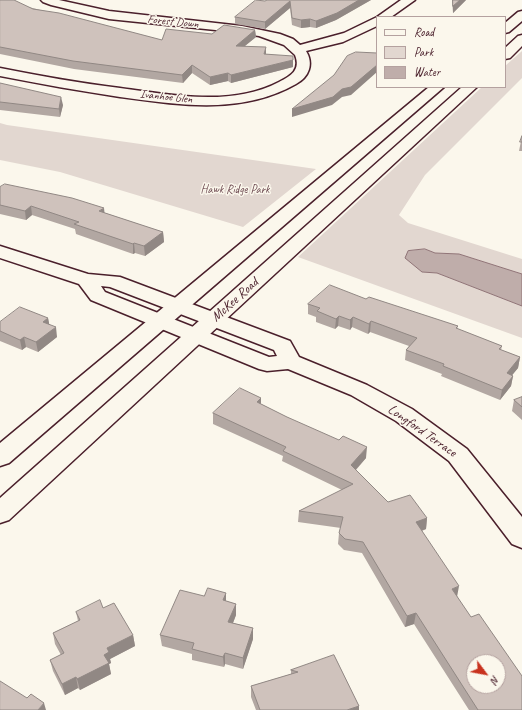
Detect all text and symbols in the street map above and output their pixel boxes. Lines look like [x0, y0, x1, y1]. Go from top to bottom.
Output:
street label: Forest Down [147, 12, 199, 32]
legend [376, 16, 506, 88]
text: Road [414, 24, 434, 40]
text: Park [414, 44, 433, 60]
text: Water [414, 64, 440, 80]
street label: Ivanhoe Glen [139, 87, 193, 107]
park label: Hawk Ridge Park [201, 183, 269, 197]
street label: McKee Road [208, 275, 262, 325]
street label: Longford Terrace [384, 401, 460, 461]
north arrow [466, 654, 506, 694]
text: N [488, 673, 503, 686]

